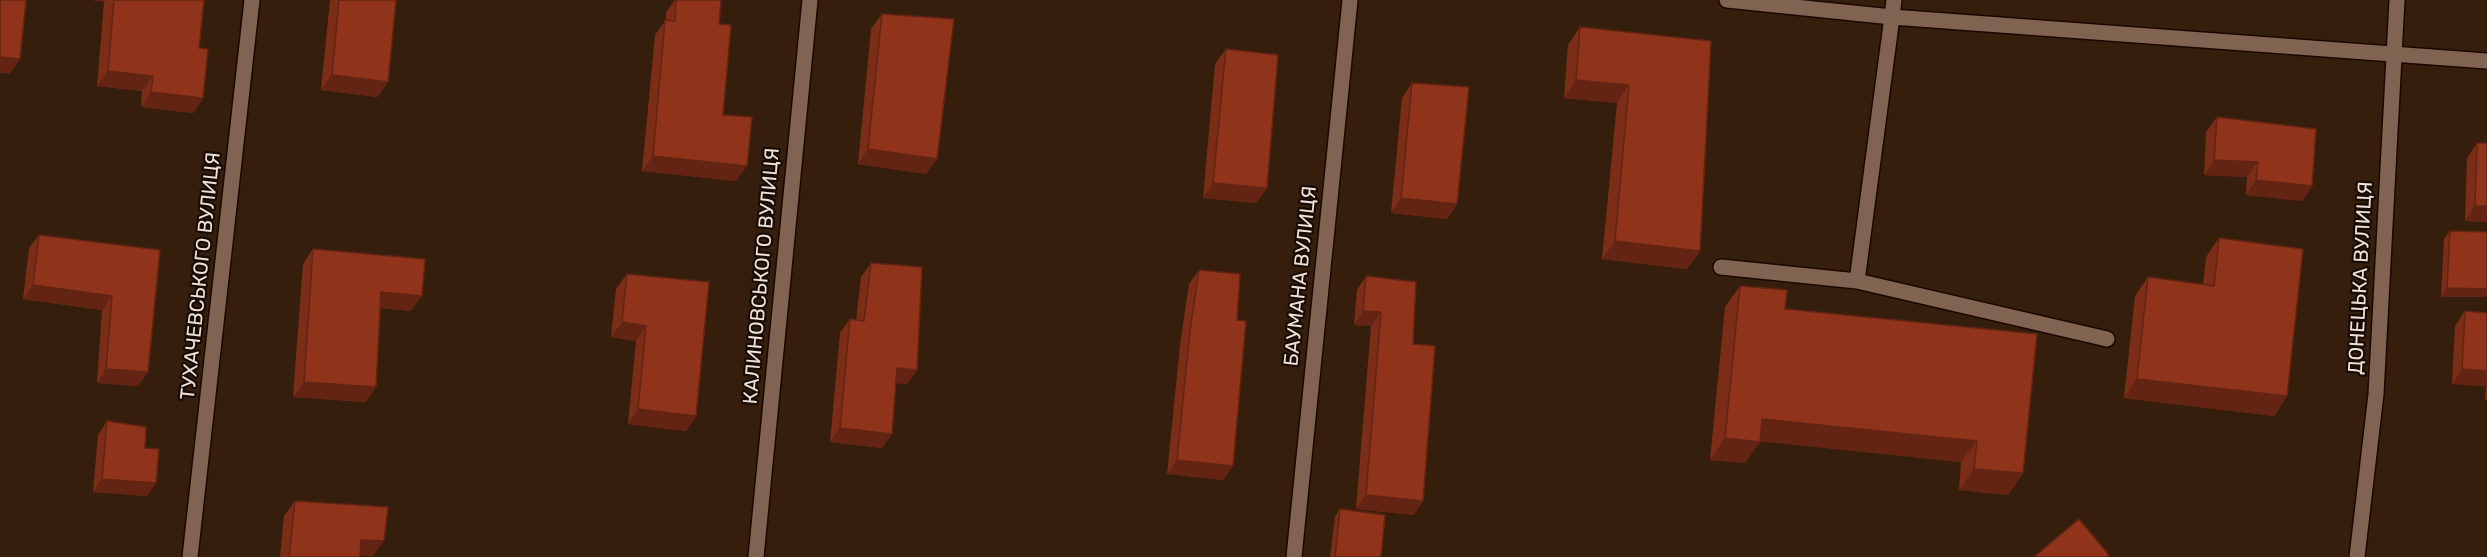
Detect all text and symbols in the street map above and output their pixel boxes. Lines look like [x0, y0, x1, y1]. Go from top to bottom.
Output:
street label: КАЛИНОВСЬКОГО ВУЛИЦЯ [739, 147, 785, 405]
street label: ТУХАЧЕВСЬКОГО ВУЛИЦЯ [176, 151, 226, 401]
street label: ДОНЕЦЬКА ВУЛИЦЯ [2344, 181, 2378, 375]
street label: БАУМАНА ВУЛИЦЯ [1280, 185, 1322, 367]

